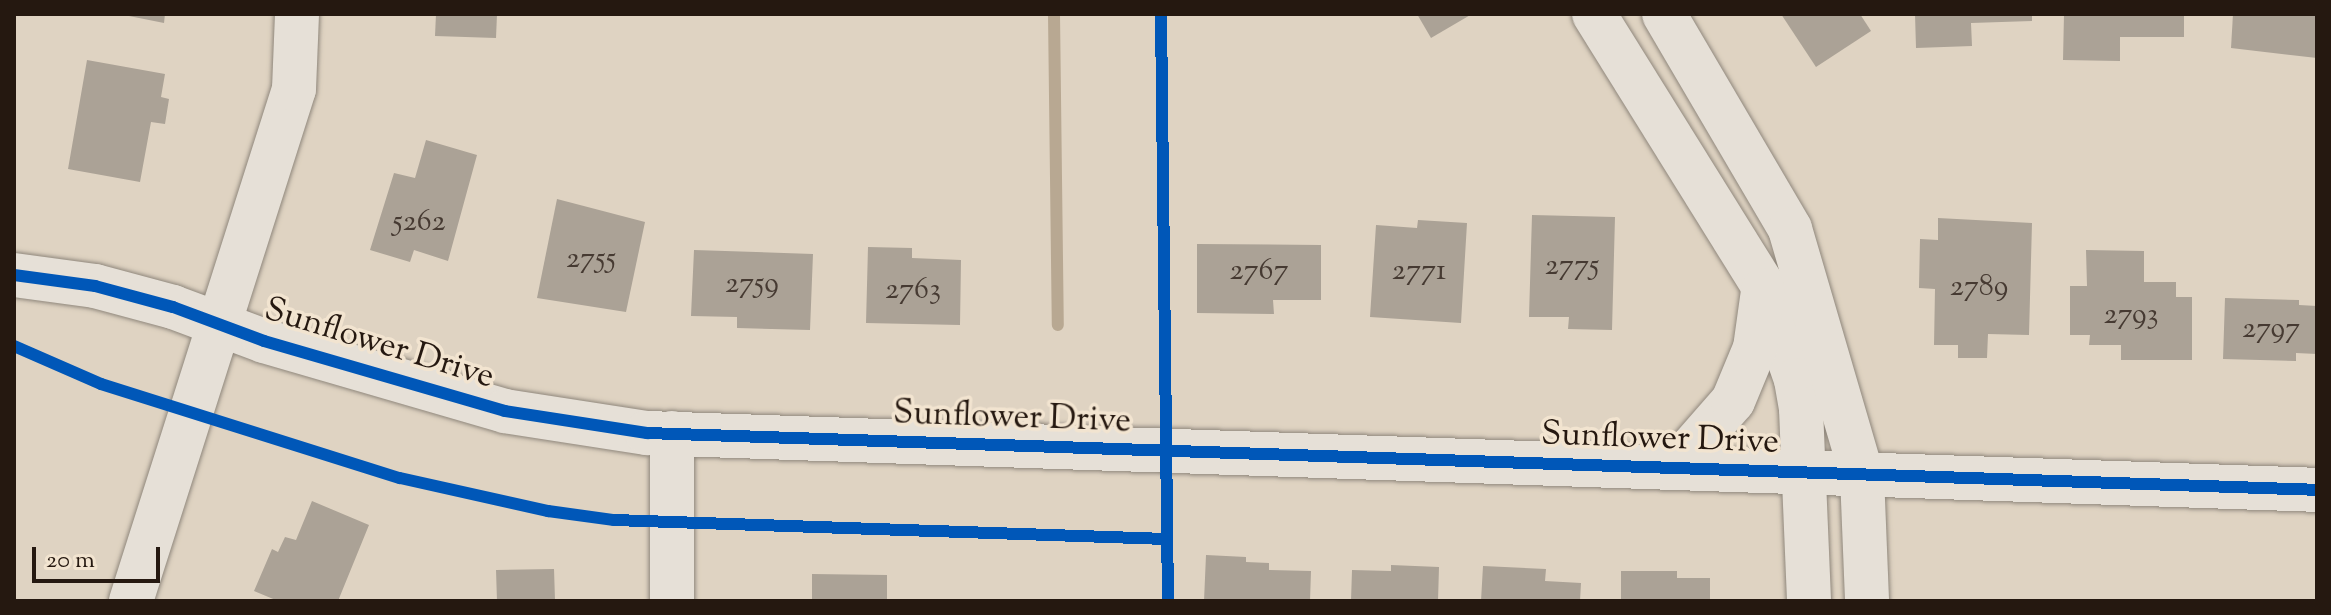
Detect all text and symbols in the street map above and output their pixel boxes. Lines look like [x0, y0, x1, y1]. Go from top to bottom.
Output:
house number: 5262 [393, 205, 445, 241]
house number: 2755 [566, 242, 616, 278]
house number: 2775 [1545, 249, 1599, 285]
house number: 2767 [1229, 254, 1289, 290]
house number: 2771 [1392, 254, 1446, 290]
house number: 2759 [725, 267, 779, 303]
house number: 2789 [1950, 270, 2008, 306]
house number: 2763 [885, 273, 941, 309]
street label: Sunflower Drive [259, 290, 499, 398]
house number: 2793 [2103, 298, 2159, 334]
house number: 2797 [2242, 312, 2300, 348]
street label: Sunflower Drive [892, 393, 1132, 443]
street label: Sunflower Drive [1540, 414, 1780, 464]
scale bar [36, 531, 164, 581]
text: 20 m [46, 544, 95, 578]

